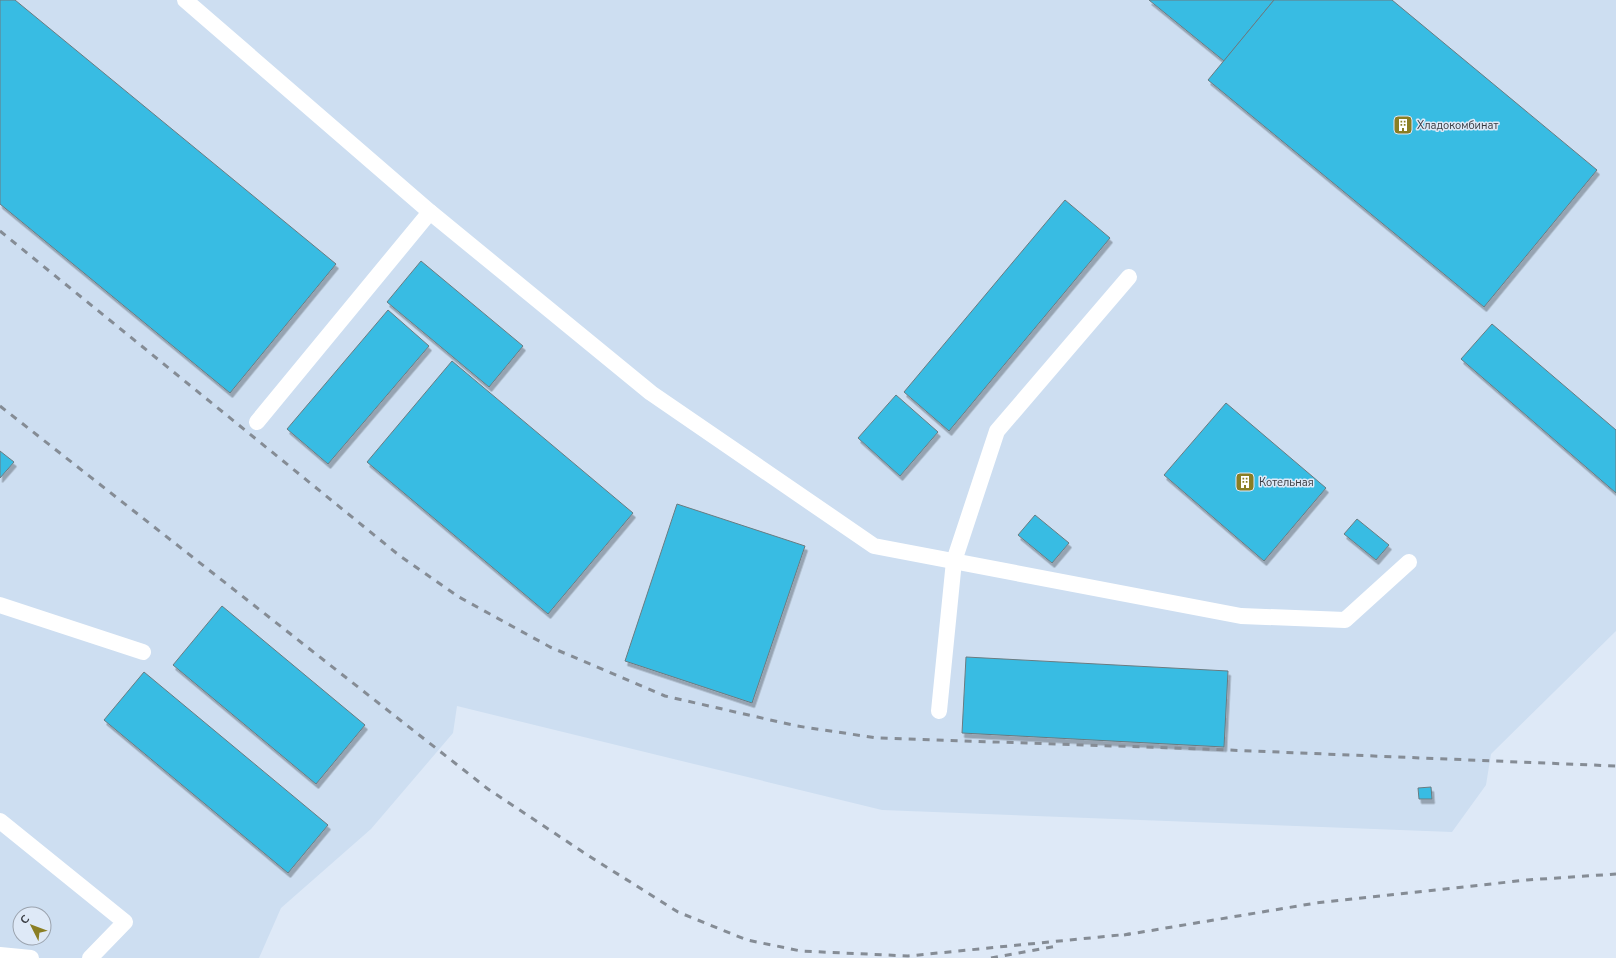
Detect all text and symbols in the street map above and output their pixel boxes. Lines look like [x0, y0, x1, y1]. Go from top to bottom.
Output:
building icon: Хладокомбинат [1392, 114, 1414, 136]
place label: Хладокомбинат [1417, 118, 1498, 133]
building icon: Котельная [1234, 471, 1256, 493]
place label: Котельная [1259, 475, 1314, 490]
north arrow [12, 906, 52, 946]
text: С [17, 911, 33, 927]

